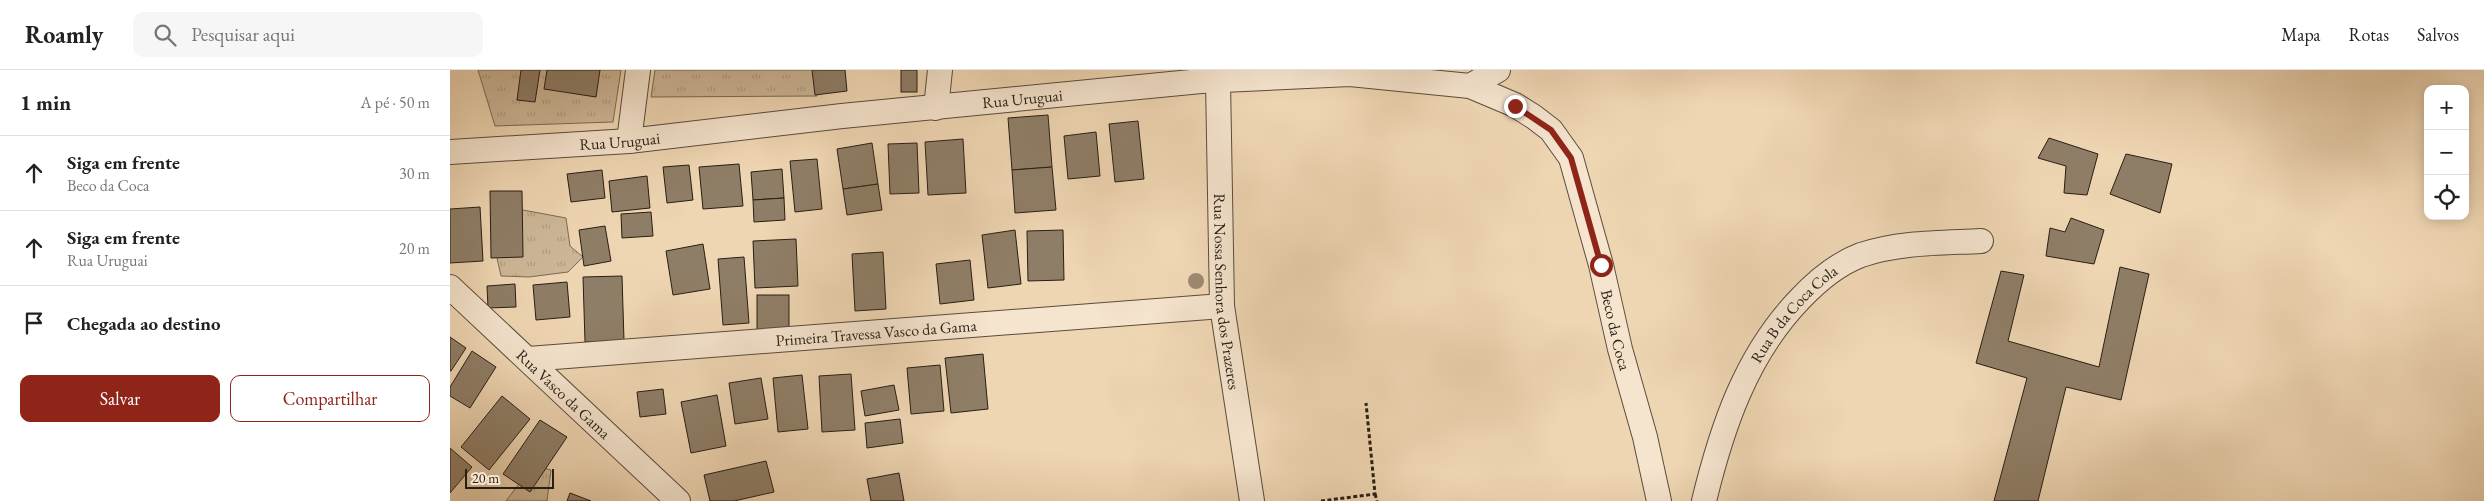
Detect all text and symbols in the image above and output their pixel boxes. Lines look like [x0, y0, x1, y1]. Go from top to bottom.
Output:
search box [133, 12, 483, 57]
text: Roamly [25, 19, 103, 50]
icon: search [151, 21, 179, 49]
text: Pesquisar aqui [191, 22, 295, 47]
text: Mapa [2281, 23, 2321, 46]
text: Rotas [2349, 23, 2389, 46]
text: Salvos [2417, 23, 2459, 46]
street label: Rua Uruguai [981, 85, 1064, 113]
map controls [2424, 85, 2469, 220]
button: + [2424, 85, 2469, 130]
text: 1 min [20, 89, 71, 116]
text: A pé · 50 m [361, 92, 430, 113]
route end [1504, 95, 1527, 118]
street label: Rua Uruguai [579, 127, 661, 155]
button: − [2424, 130, 2469, 175]
text: Siga em frente [67, 150, 180, 175]
icon: ahead [20, 159, 48, 187]
text: 30 m [399, 163, 430, 184]
text: Beco da Coca [67, 175, 149, 196]
button: locate [2424, 175, 2469, 220]
street label: Rua Nossa Senhora dos Prazeres [1209, 193, 1245, 391]
text: Siga em frente [67, 225, 180, 250]
icon: ahead [20, 234, 48, 262]
text: 20 m [399, 238, 430, 259]
text: Rua Uruguai [67, 250, 148, 271]
route start [1590, 254, 1613, 277]
street label: Rua B da Coca Cola [1746, 260, 1842, 367]
street label: Beco da Coca [1596, 287, 1636, 373]
icon: arrive [20, 309, 48, 337]
text: Chegada ao destino [67, 311, 221, 336]
street label: Primeira Travessa Vasco da Gama [775, 315, 978, 351]
street label: Rua Vasco da Gama [512, 345, 616, 444]
button: Salvar [20, 375, 220, 422]
button: Compartilhar [230, 375, 430, 422]
scale bar [465, 466, 554, 489]
text: 20 m [472, 469, 499, 487]

